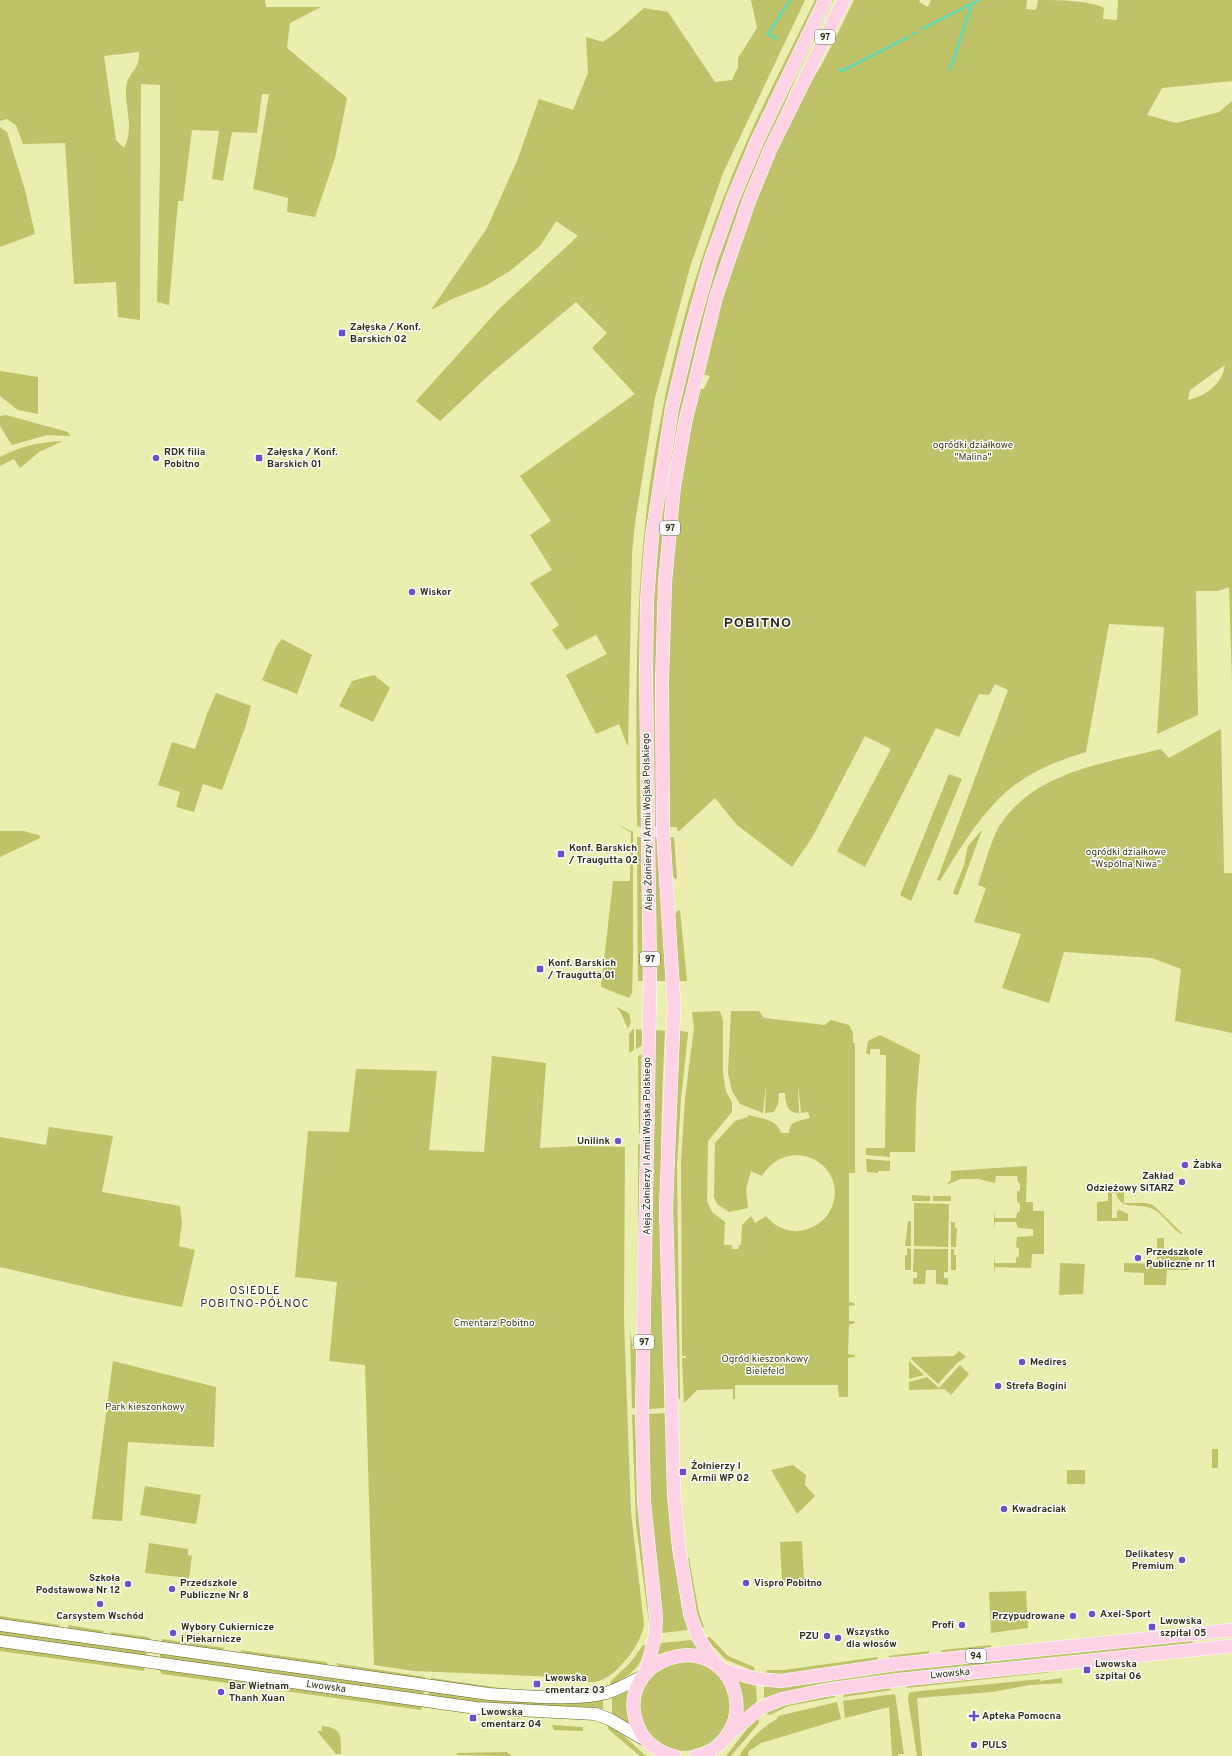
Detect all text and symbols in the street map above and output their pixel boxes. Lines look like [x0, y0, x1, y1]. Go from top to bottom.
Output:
road number: 97 [815, 30, 835, 44]
place label: Załęska / Konf. Barskich 02 [350, 321, 421, 346]
marker: Załęska / Konf. Barskich 02 [337, 328, 347, 338]
park label: ogródki działkowe "Malina" [933, 439, 1013, 464]
place label: RDK filia Pobitno [164, 446, 205, 471]
place label: Załęska / Konf. Barskich 01 [267, 446, 338, 471]
marker: RDK filia Pobitno [151, 453, 161, 463]
marker: Załęska / Konf. Barskich 01 [254, 453, 264, 463]
road number: 97 [660, 521, 680, 535]
place label: Wiskor [420, 586, 452, 599]
marker: Wiskor [407, 587, 417, 597]
district label: POBITNO [724, 615, 792, 632]
street label: Aleja Żołnierzy I Armii Wojska Polskiego [640, 732, 656, 911]
place label: Konf. Barskich / Traugutta 02 [568, 842, 638, 867]
park label: ogródki działkowe "Wspólna Niwa" [1086, 846, 1166, 871]
marker: Konf. Barskich / Traugutta 02 [556, 849, 566, 859]
road number: 97 [640, 952, 660, 966]
place label: Konf. Barskich / Traugutta 01 [547, 957, 616, 982]
marker: Konf. Barskich / Traugutta 01 [535, 964, 545, 974]
street label: Aleja Żołnierzy I Armii Wojska Polskiego [641, 1057, 654, 1235]
place label: Unilink [577, 1135, 610, 1148]
marker: Unilink [613, 1136, 623, 1146]
place label: Żabka [1193, 1158, 1222, 1172]
marker: Żabka [1180, 1160, 1190, 1170]
place label: Zakład Odzieżowy SITARZ [1086, 1170, 1174, 1195]
marker: Zakład Odzieżowy SITARZ [1177, 1177, 1187, 1187]
place label: Przedszkole Publiczne nr 11 [1146, 1246, 1215, 1271]
marker: Przedszkole Publiczne nr 11 [1133, 1253, 1143, 1263]
district label: OSIEDLE POBITNO-PÓŁNOC [200, 1284, 310, 1311]
park label: Cmentarz Pobitno [453, 1317, 535, 1330]
road number: 97 [634, 1335, 654, 1349]
park label: Ogród kieszonkowy Bielefeld [722, 1353, 808, 1378]
place label: Medires [1030, 1356, 1067, 1369]
marker: Medires [1017, 1357, 1027, 1367]
place label: Strefa Bogini [1006, 1380, 1067, 1393]
marker: Strefa Bogini [993, 1381, 1003, 1391]
park label: Park kieszonkowy [105, 1401, 185, 1414]
place label: Żołnierzy I Armii WP 02 [691, 1459, 749, 1485]
marker: Żołnierzy I Armii WP 02 [678, 1467, 688, 1477]
place label: Kwadraciak [1012, 1503, 1067, 1516]
marker: Kwadraciak [999, 1504, 1009, 1514]
place label: Delikatesy Premium [1125, 1548, 1174, 1573]
marker: Delikatesy Premium [1177, 1555, 1187, 1565]
place label: Szkoła Podstawowa Nr 12 [36, 1572, 120, 1597]
place label: Przedszkole Publiczne Nr 8 [180, 1577, 249, 1602]
place label: Vispro Pobitno [754, 1577, 822, 1590]
marker: Vispro Pobitno [741, 1578, 751, 1588]
marker: Szkoła Podstawowa Nr 12 [123, 1579, 133, 1589]
marker: Przedszkole Publiczne Nr 8 [167, 1584, 177, 1594]
marker: Carsystem Wschód [95, 1599, 105, 1609]
place label: Axel-Sport [1100, 1608, 1151, 1621]
marker: Axel-Sport [1087, 1609, 1097, 1619]
place label: Carsystem Wschód [56, 1610, 144, 1623]
place label: Przypudrowane [992, 1610, 1065, 1623]
marker: Przypudrowane [1068, 1611, 1078, 1621]
place label: Lwowska szpital 05 [1160, 1615, 1206, 1640]
place label: Profi [932, 1619, 954, 1632]
marker: Profi [957, 1620, 967, 1630]
place label: Wybory Cukiernicze i Piekarnicze [181, 1621, 275, 1646]
marker: Lwowska szpital 05 [1147, 1622, 1157, 1632]
place label: Wszystko dla włosów [846, 1626, 897, 1651]
marker: Wybory Cukiernicze i Piekarnicze [168, 1628, 178, 1638]
place label: PZU [799, 1630, 819, 1643]
marker: PZU [822, 1631, 832, 1641]
marker: Wszystko dla włosów [833, 1633, 843, 1643]
road number: 94 [966, 1649, 986, 1663]
place label: Lwowska szpital 06 [1095, 1658, 1141, 1683]
street label: Lwowska [929, 1665, 971, 1683]
marker: Lwowska szpital 06 [1082, 1665, 1092, 1675]
place label: Lwowska cmentarz 03 [545, 1672, 605, 1697]
street label: Lwowska [305, 1678, 347, 1696]
marker: Lwowska cmentarz 03 [532, 1679, 542, 1689]
place label: Bar Wietnam Thanh Xuan [229, 1680, 289, 1705]
marker: Bar Wietnam Thanh Xuan [216, 1687, 226, 1697]
place label: Lwowska cmentarz 04 [481, 1706, 541, 1731]
place label: Apteka Pomocna [982, 1710, 1061, 1723]
marker: Apteka Pomocna [969, 1711, 979, 1721]
marker: Lwowska cmentarz 04 [468, 1713, 478, 1723]
place label: PULS [982, 1739, 1007, 1752]
marker: PULS [969, 1740, 979, 1750]

